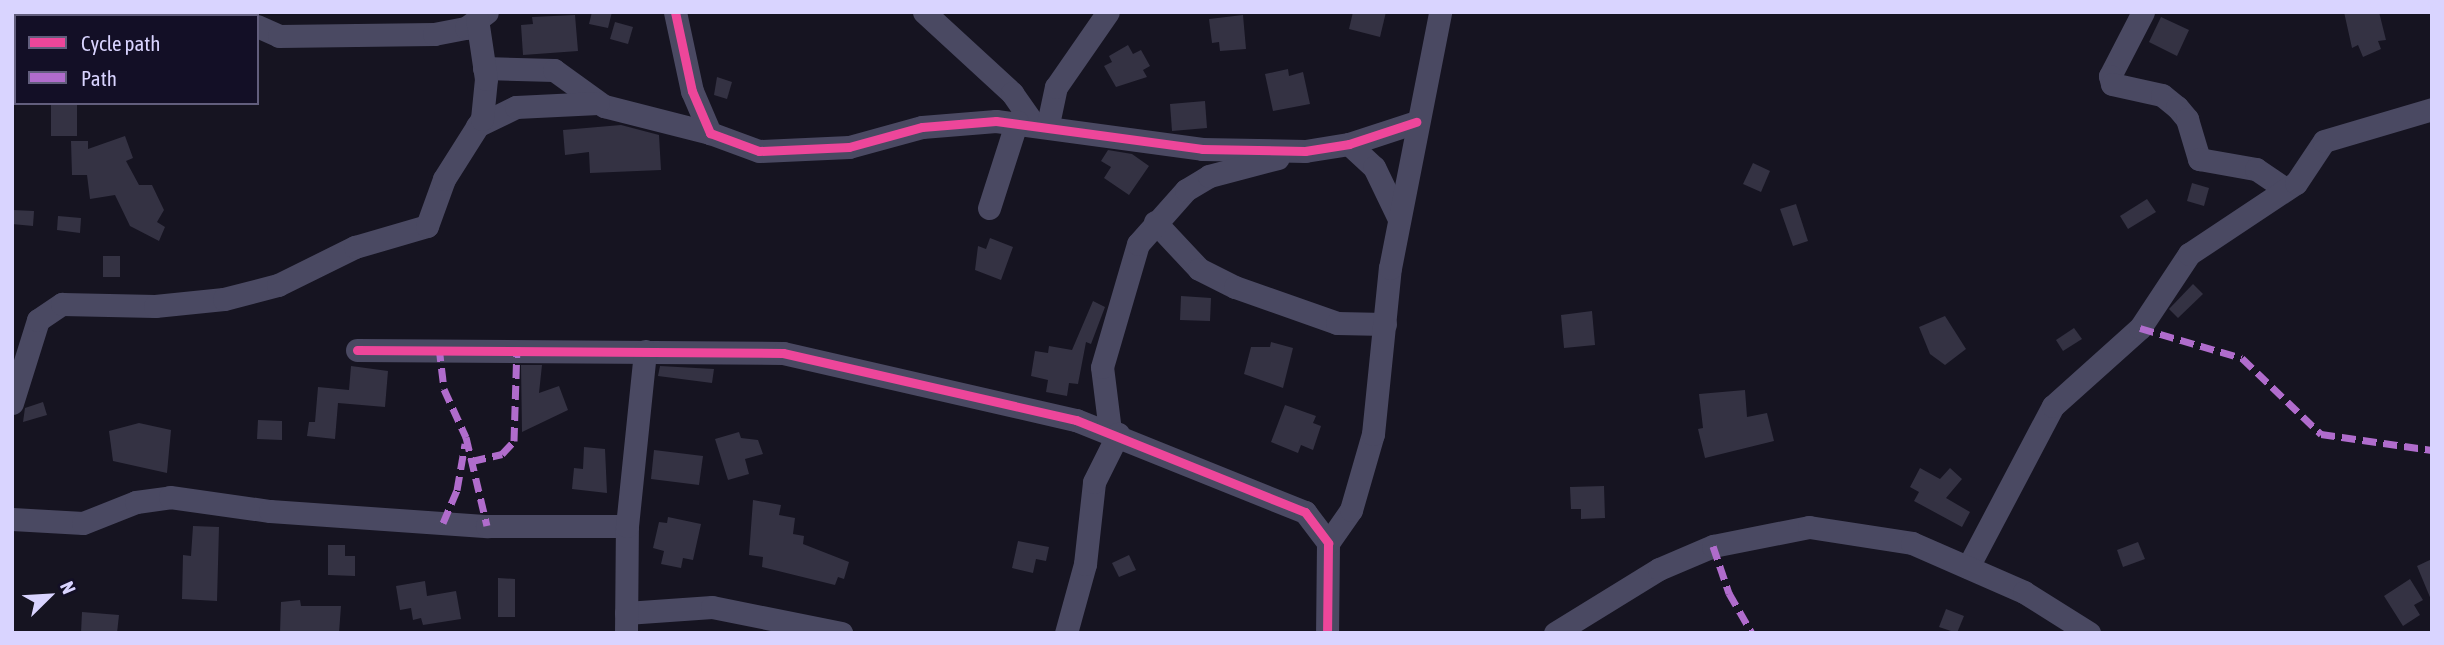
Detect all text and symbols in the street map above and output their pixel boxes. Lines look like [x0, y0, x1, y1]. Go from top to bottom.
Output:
legend [14, 14, 259, 105]
text: Cycle path [81, 31, 160, 55]
text: Path [81, 66, 117, 90]
north arrow [14, 561, 84, 631]
text: N [56, 578, 81, 597]

